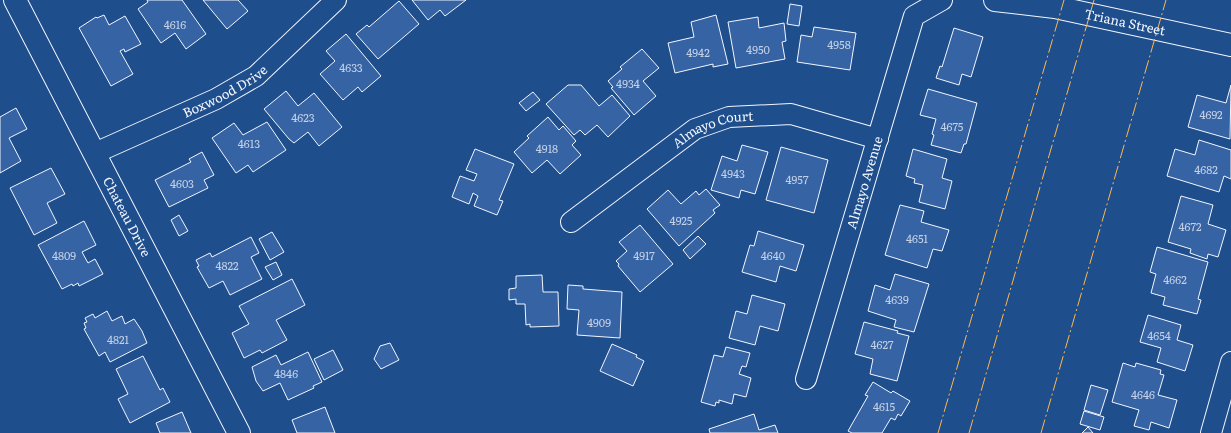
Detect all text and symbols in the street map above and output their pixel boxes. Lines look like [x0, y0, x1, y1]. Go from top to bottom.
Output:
street label: Triana Street [1083, 4, 1168, 40]
house number: 4616 [164, 16, 186, 32]
house number: 4958 [827, 36, 851, 52]
house number: 4950 [746, 41, 770, 57]
house number: 4942 [686, 44, 710, 60]
house number: 4633 [339, 59, 363, 75]
street label: Boxwood Drive [179, 60, 271, 122]
house number: 4934 [616, 75, 640, 91]
street label: Almayo Court [668, 106, 754, 152]
house number: 4692 [1199, 106, 1223, 122]
house number: 4623 [291, 109, 315, 125]
house number: 4675 [941, 118, 964, 134]
street label: Almayo Avenue [841, 133, 887, 231]
house number: 4613 [238, 135, 260, 151]
house number: 4918 [536, 140, 558, 156]
house number: 4682 [1194, 161, 1218, 177]
house number: 4943 [721, 165, 745, 181]
house number: 4957 [786, 171, 809, 187]
street label: Chateau Drive [99, 173, 156, 260]
house number: 4603 [170, 175, 194, 191]
house number: 4925 [670, 212, 693, 228]
house number: 4672 [1178, 218, 1202, 234]
house number: 4651 [906, 230, 929, 246]
house number: 4809 [52, 247, 76, 263]
house number: 4917 [633, 247, 655, 263]
house number: 4640 [761, 247, 785, 263]
house number: 4822 [215, 257, 239, 273]
house number: 4662 [1163, 271, 1187, 287]
house number: 4639 [885, 291, 909, 307]
house number: 4909 [587, 314, 611, 330]
house number: 4654 [1147, 327, 1171, 343]
house number: 4821 [107, 331, 130, 347]
house number: 4627 [870, 336, 894, 352]
house number: 4846 [274, 365, 298, 381]
house number: 4646 [1131, 386, 1155, 402]
house number: 4615 [873, 398, 895, 414]

